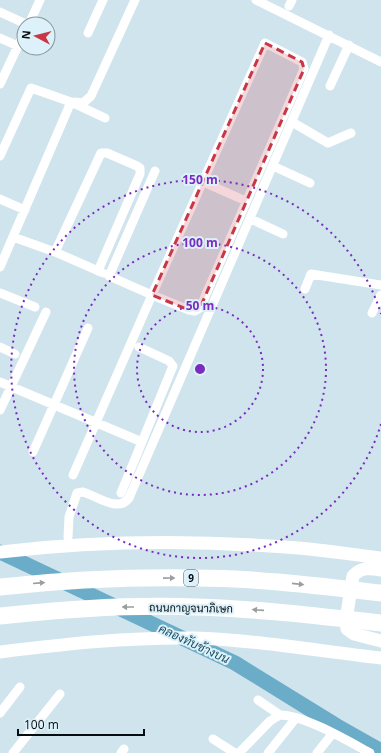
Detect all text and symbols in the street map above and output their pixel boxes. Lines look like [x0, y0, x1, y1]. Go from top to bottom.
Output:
north arrow [16, 16, 56, 56]
text: N [18, 29, 34, 40]
text: 150 m [182, 171, 218, 188]
text: 100 m [182, 234, 218, 251]
text: 50 m [186, 297, 214, 314]
centre of rings [193, 362, 207, 376]
road number: 9 [184, 570, 198, 586]
one-way arrow [163, 575, 176, 581]
one-way arrow [33, 580, 45, 586]
one-way arrow [292, 581, 304, 587]
street label: ถนนกาญจนาภิเษก [149, 599, 233, 616]
one-way arrow [121, 604, 134, 610]
one-way arrow [252, 607, 264, 614]
water label: คลองทับช้างบน [156, 620, 233, 668]
scale bar [18, 711, 144, 737]
text: 100 m [24, 716, 59, 733]

